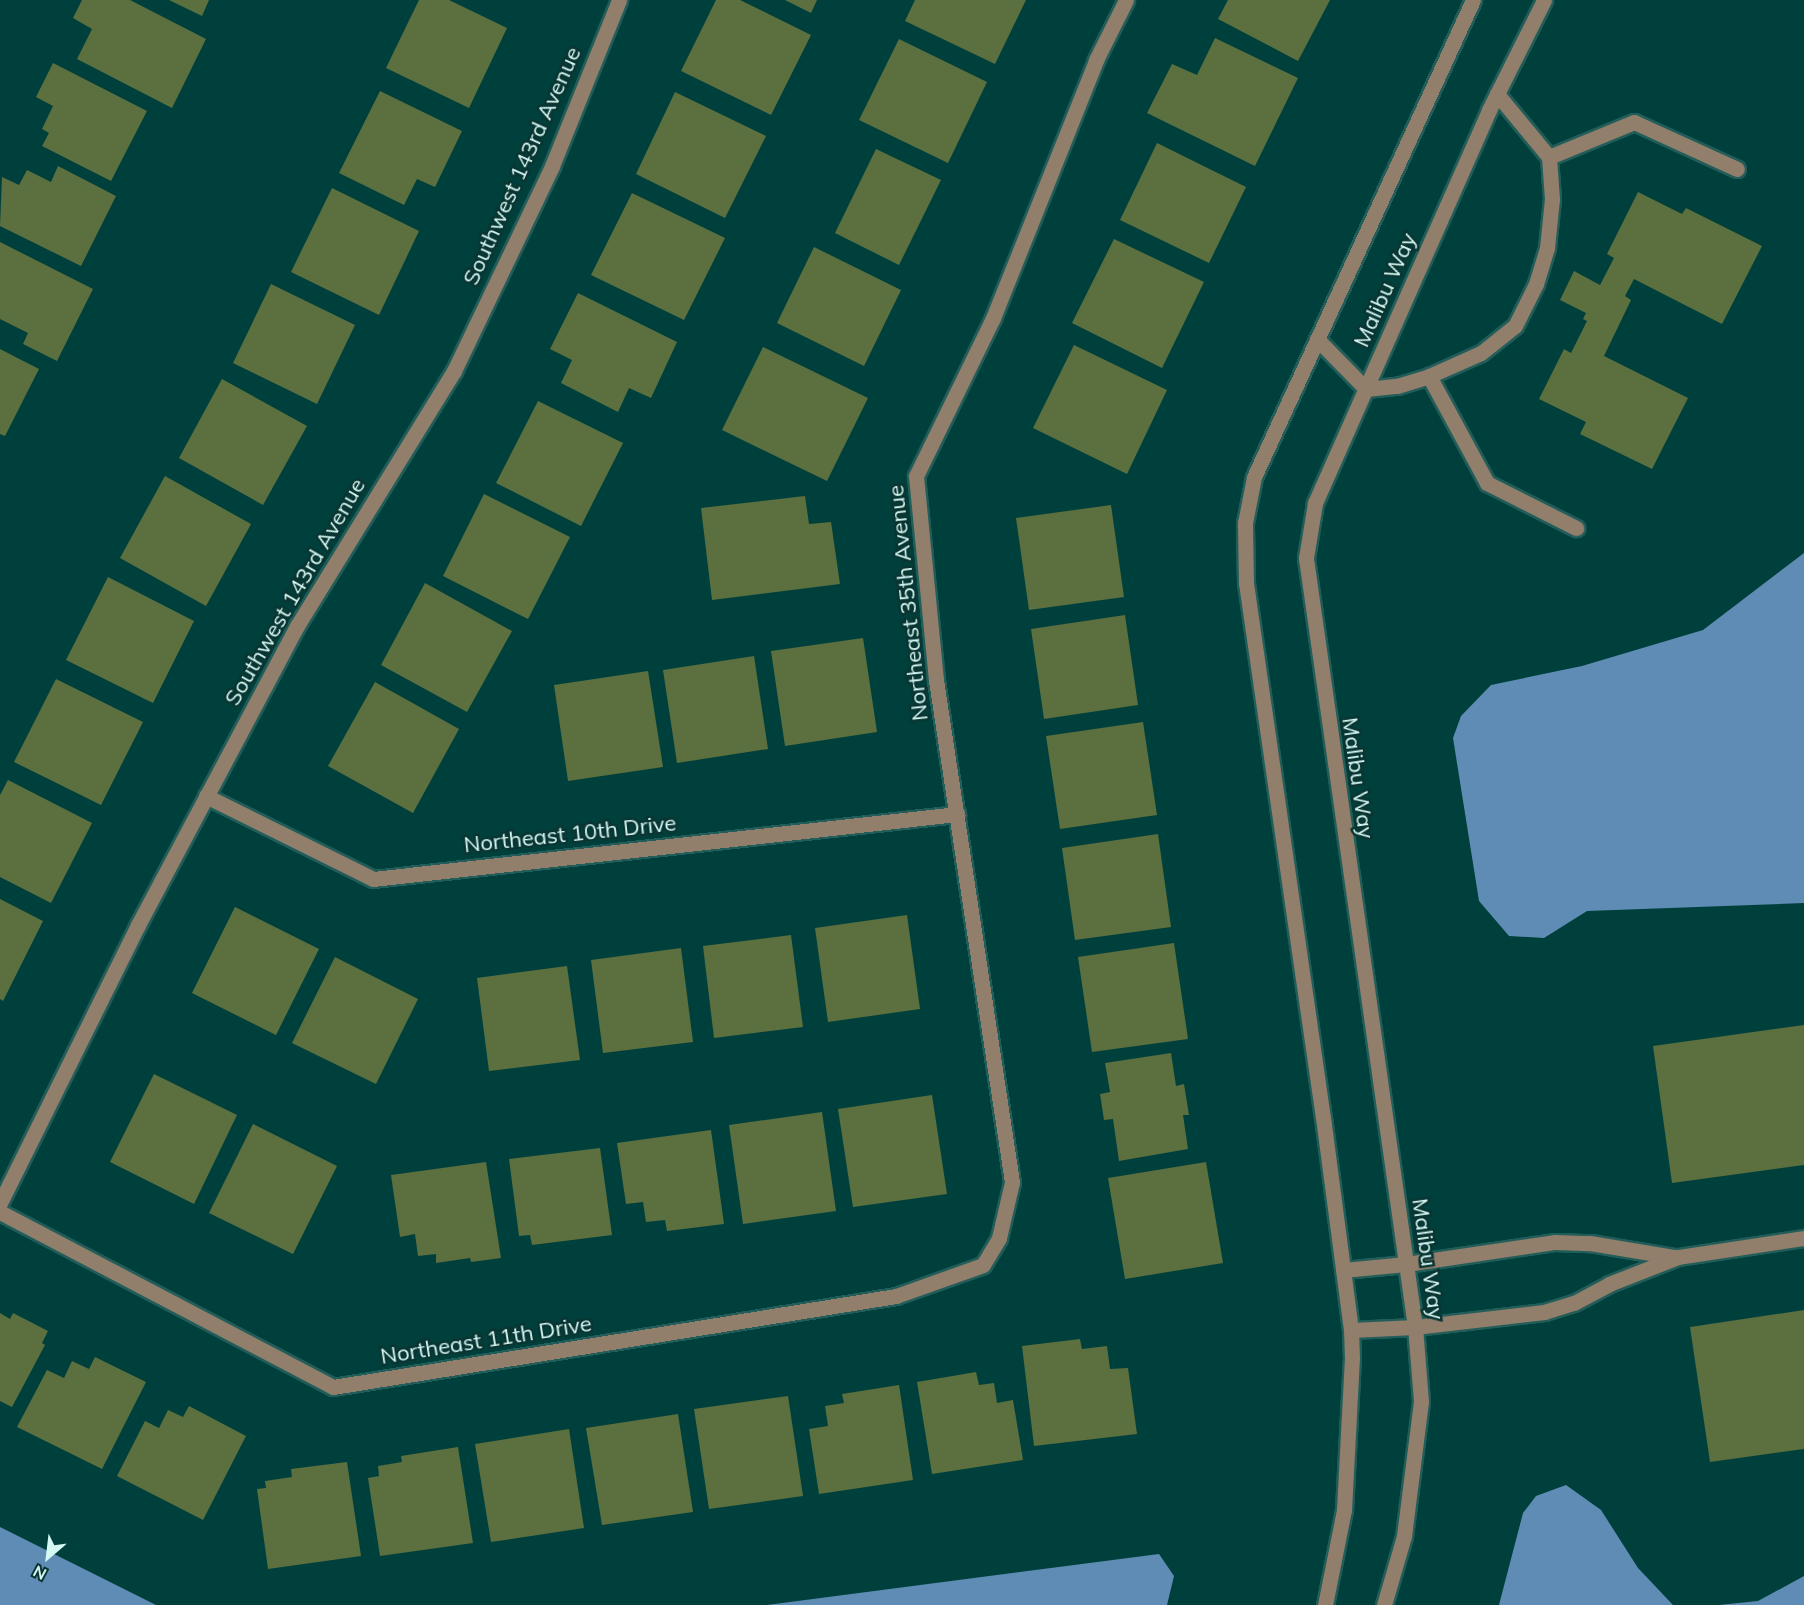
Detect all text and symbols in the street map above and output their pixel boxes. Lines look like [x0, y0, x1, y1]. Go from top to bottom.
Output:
street label: Southwest 143rd Avenue [458, 43, 586, 289]
street label: Malibu Way [1348, 229, 1422, 351]
street label: Southwest 143rd Avenue [219, 474, 371, 710]
street label: Northeast 35th Avenue [882, 484, 934, 722]
street label: Malibu Way [1336, 716, 1380, 840]
street label: Northeast 10th Drive [462, 810, 678, 858]
street label: Malibu Way [1406, 1197, 1450, 1321]
street label: Northeast 11th Drive [379, 1310, 593, 1370]
north arrow [18, 1527, 78, 1587]
text: N [30, 1561, 50, 1585]

